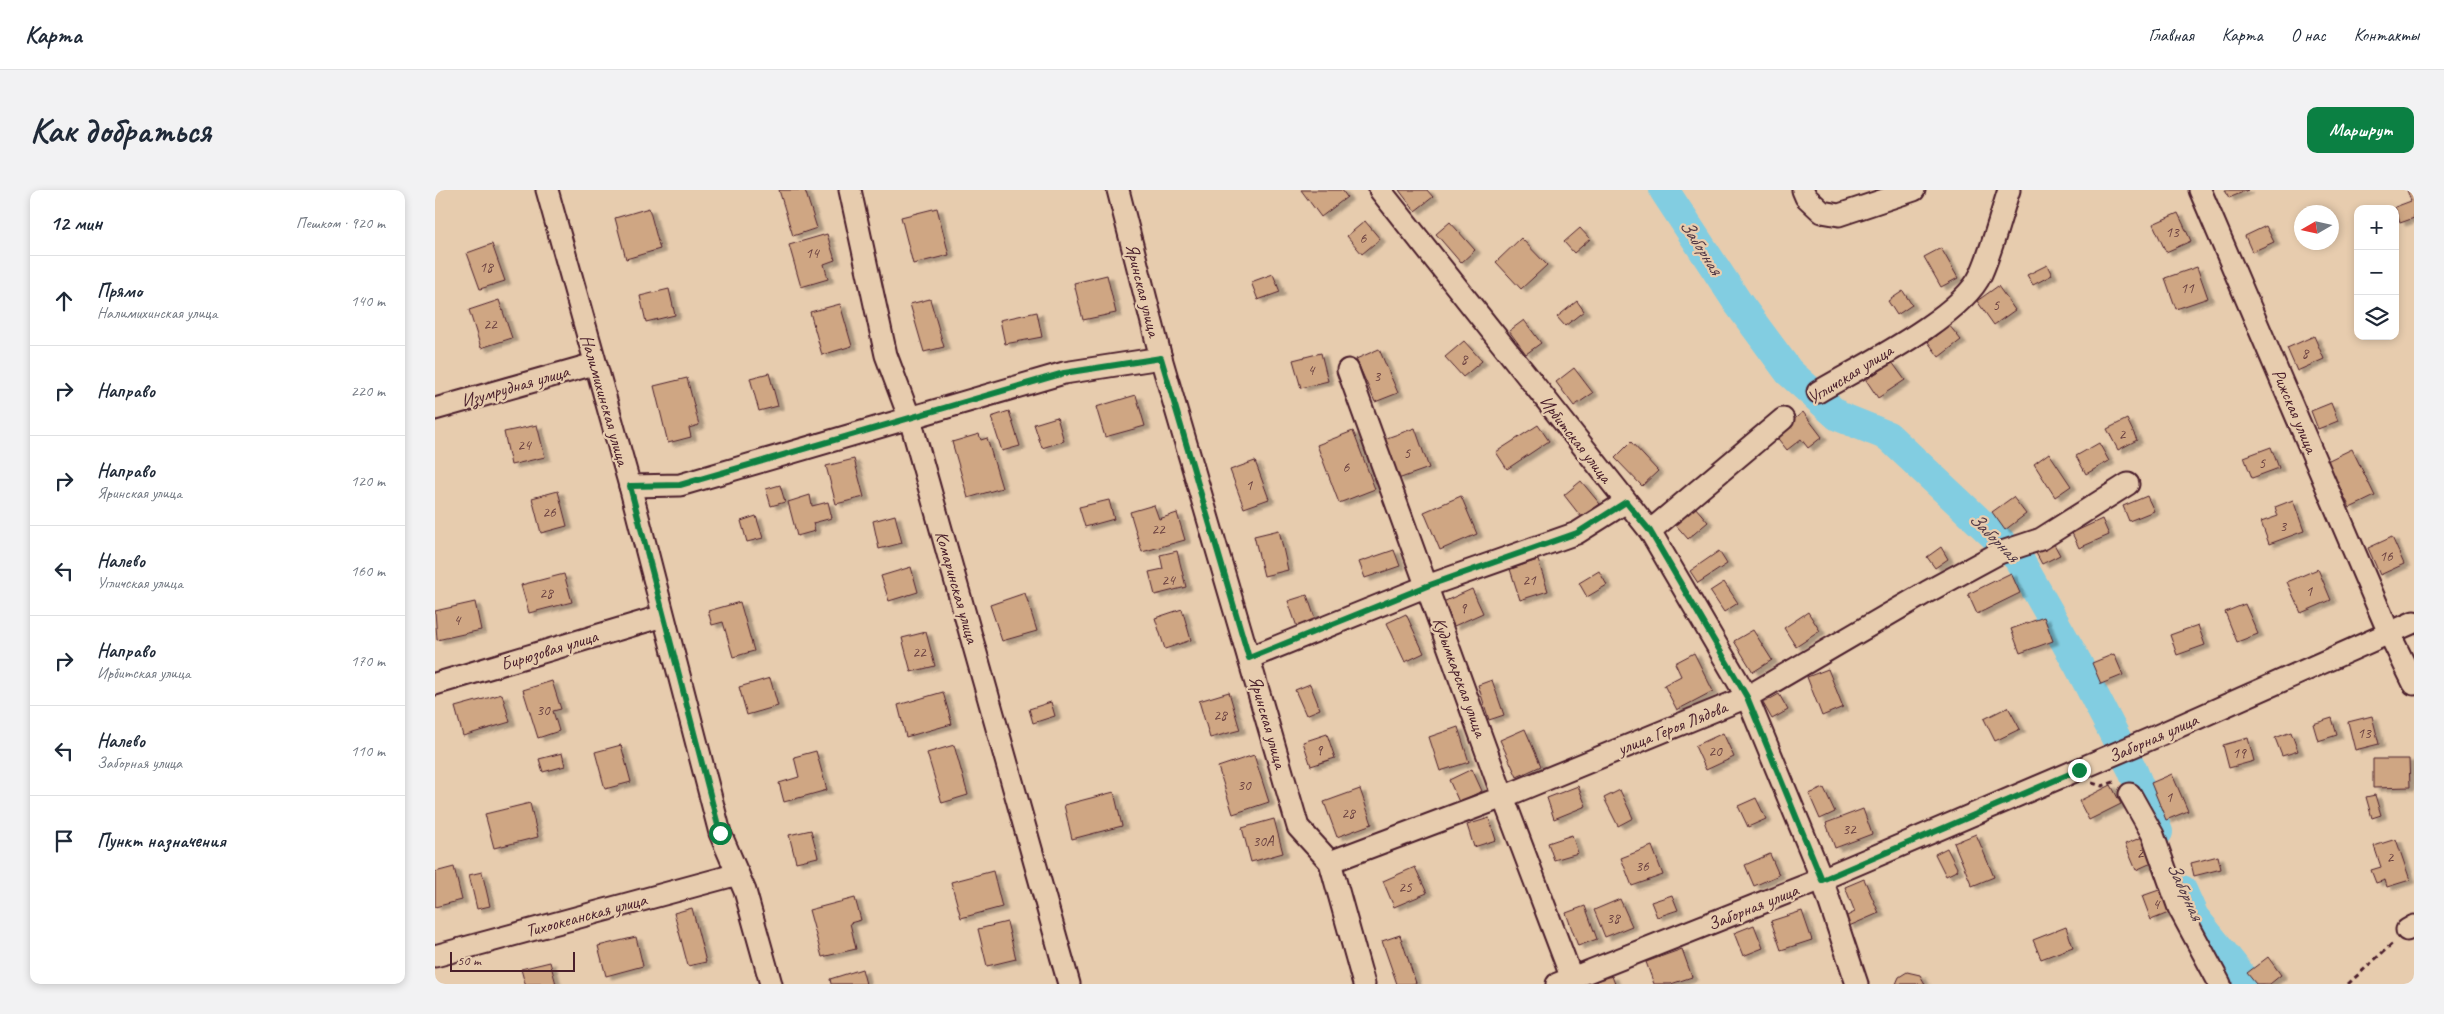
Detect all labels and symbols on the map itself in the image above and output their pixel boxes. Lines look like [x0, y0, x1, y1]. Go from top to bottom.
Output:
north arrow [2294, 205, 2339, 250]
water label: Заборная [1674, 215, 1729, 281]
house number: 13 [2165, 223, 2180, 242]
house number: 6 [1360, 229, 1368, 248]
street label: Яринская улица [1121, 241, 1166, 340]
house number: 14 [805, 244, 820, 263]
house number: 18 [479, 258, 494, 277]
house number: 11 [2180, 279, 2195, 298]
house number: 5 [1993, 296, 2001, 315]
house number: 22 [483, 315, 498, 334]
street label: Налимихинская улица [576, 332, 635, 470]
street label: Угличская улица [1803, 338, 1898, 409]
house number: 8 [2302, 344, 2310, 363]
house number: 8 [1461, 350, 1469, 369]
street label: Изумрудная улица [458, 360, 573, 413]
house number: 4 [1308, 361, 1316, 380]
street label: Рижская улица [2267, 366, 2323, 458]
house number: 3 [1374, 367, 1382, 386]
street label: Ирбитская улица [1535, 391, 1618, 488]
house number: 2 [2119, 425, 2127, 444]
house number: 24 [517, 436, 532, 455]
house number: 5 [1404, 444, 1412, 463]
house number: 5 [2259, 454, 2267, 473]
house number: 6 [1343, 458, 1351, 477]
house number: 1 [1246, 476, 1254, 495]
house number: 26 [542, 503, 557, 522]
water label: Заборная [1964, 507, 2026, 569]
house number: 3 [2280, 517, 2288, 536]
house number: 22 [1151, 520, 1166, 539]
street label: Комаринская улица [930, 528, 984, 647]
house number: 16 [2379, 547, 2394, 566]
house number: 24 [1161, 571, 1176, 590]
house number: 21 [1522, 571, 1537, 590]
house number: 1 [2306, 582, 2314, 601]
house number: 28 [539, 584, 554, 603]
house number: 9 [1460, 599, 1468, 618]
house number: 4 [454, 611, 462, 630]
street label: Кудымкарская улица [1428, 614, 1492, 741]
street label: Бирюзовая улица [498, 624, 602, 676]
house number: 22 [912, 643, 927, 662]
street label: Яринская улица [1244, 673, 1292, 772]
street label: улица Героя Лядова [1613, 695, 1731, 760]
house number: 30 [536, 701, 551, 720]
house number: 28 [1213, 706, 1228, 725]
street label: Заборная улица [2105, 708, 2202, 768]
house number: 13 [2357, 724, 2372, 743]
house number: 9 [1316, 741, 1324, 760]
house number: 20 [1708, 742, 1723, 761]
house number: 19 [2232, 744, 2247, 763]
route end [2068, 759, 2091, 782]
house number: 30 [1237, 776, 1252, 795]
house number: 1 [2166, 788, 2174, 807]
house number: 28 [1341, 804, 1356, 823]
house number: 32 [1842, 820, 1857, 839]
route start [709, 822, 732, 845]
house number: 30А [1252, 832, 1275, 851]
house number: 2 [2137, 844, 2145, 863]
house number: 2 [2387, 848, 2395, 867]
house number: 36 [1635, 857, 1650, 876]
water label: Заборная [2161, 858, 2210, 926]
house number: 25 [1398, 878, 1413, 897]
street label: Заборная улица [1704, 878, 1803, 935]
street label: Тихоокеанская улица [523, 888, 650, 942]
house number: 4 [2153, 895, 2161, 914]
house number: 38 [1606, 909, 1621, 928]
scale bar [450, 949, 575, 972]

